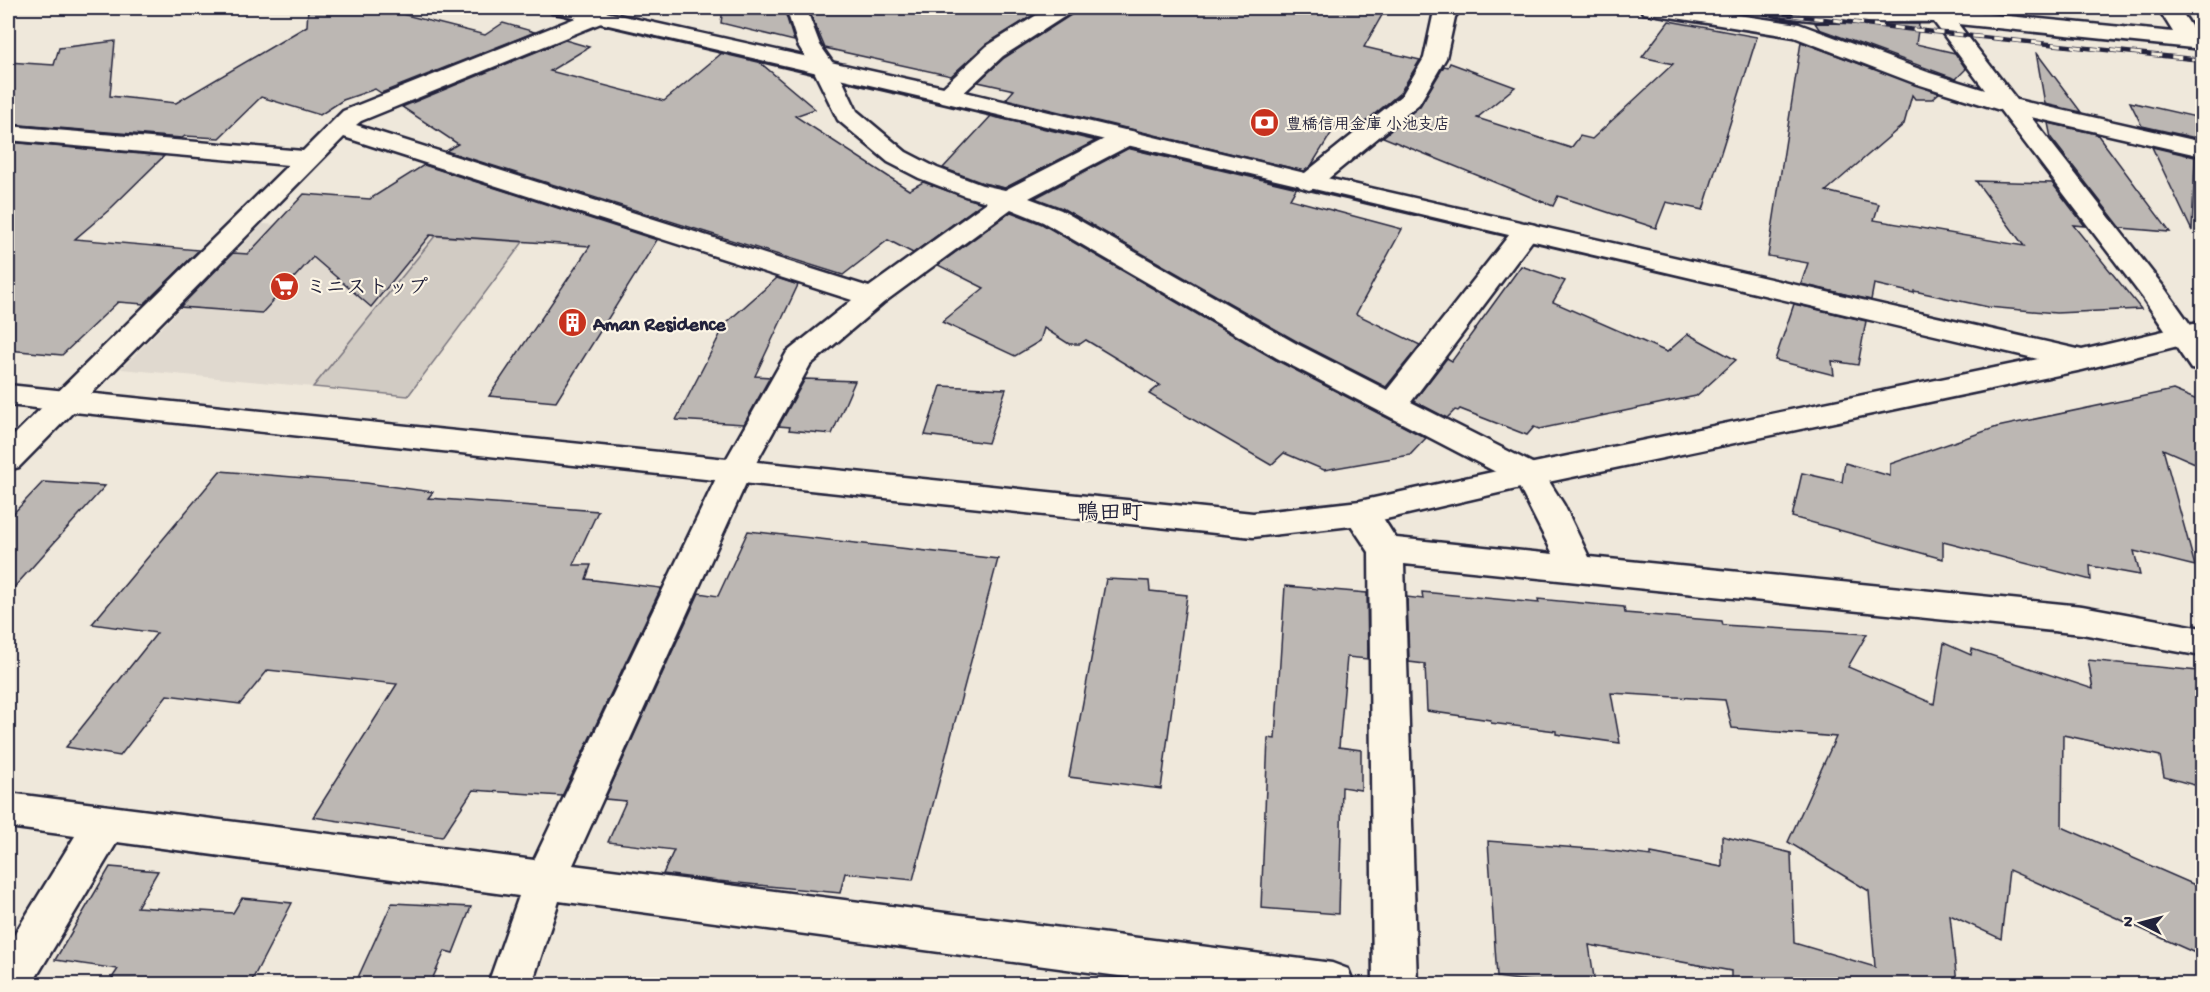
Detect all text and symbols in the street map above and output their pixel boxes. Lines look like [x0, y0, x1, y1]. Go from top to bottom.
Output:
bank icon: 豊橋信用金庫 小池支店 [1249, 107, 1281, 139]
place label: 豊橋信用金庫 小池支店 [1286, 115, 1450, 136]
supermarket icon: ミニストップ [269, 270, 301, 302]
place label: ミニストップ [306, 276, 428, 301]
building icon: Aman Residence [556, 307, 588, 339]
place label: Aman Residence [592, 315, 726, 338]
district label: 鴨田町 [1077, 500, 1143, 528]
north arrow [2111, 893, 2171, 953]
text: N [2120, 915, 2140, 928]

